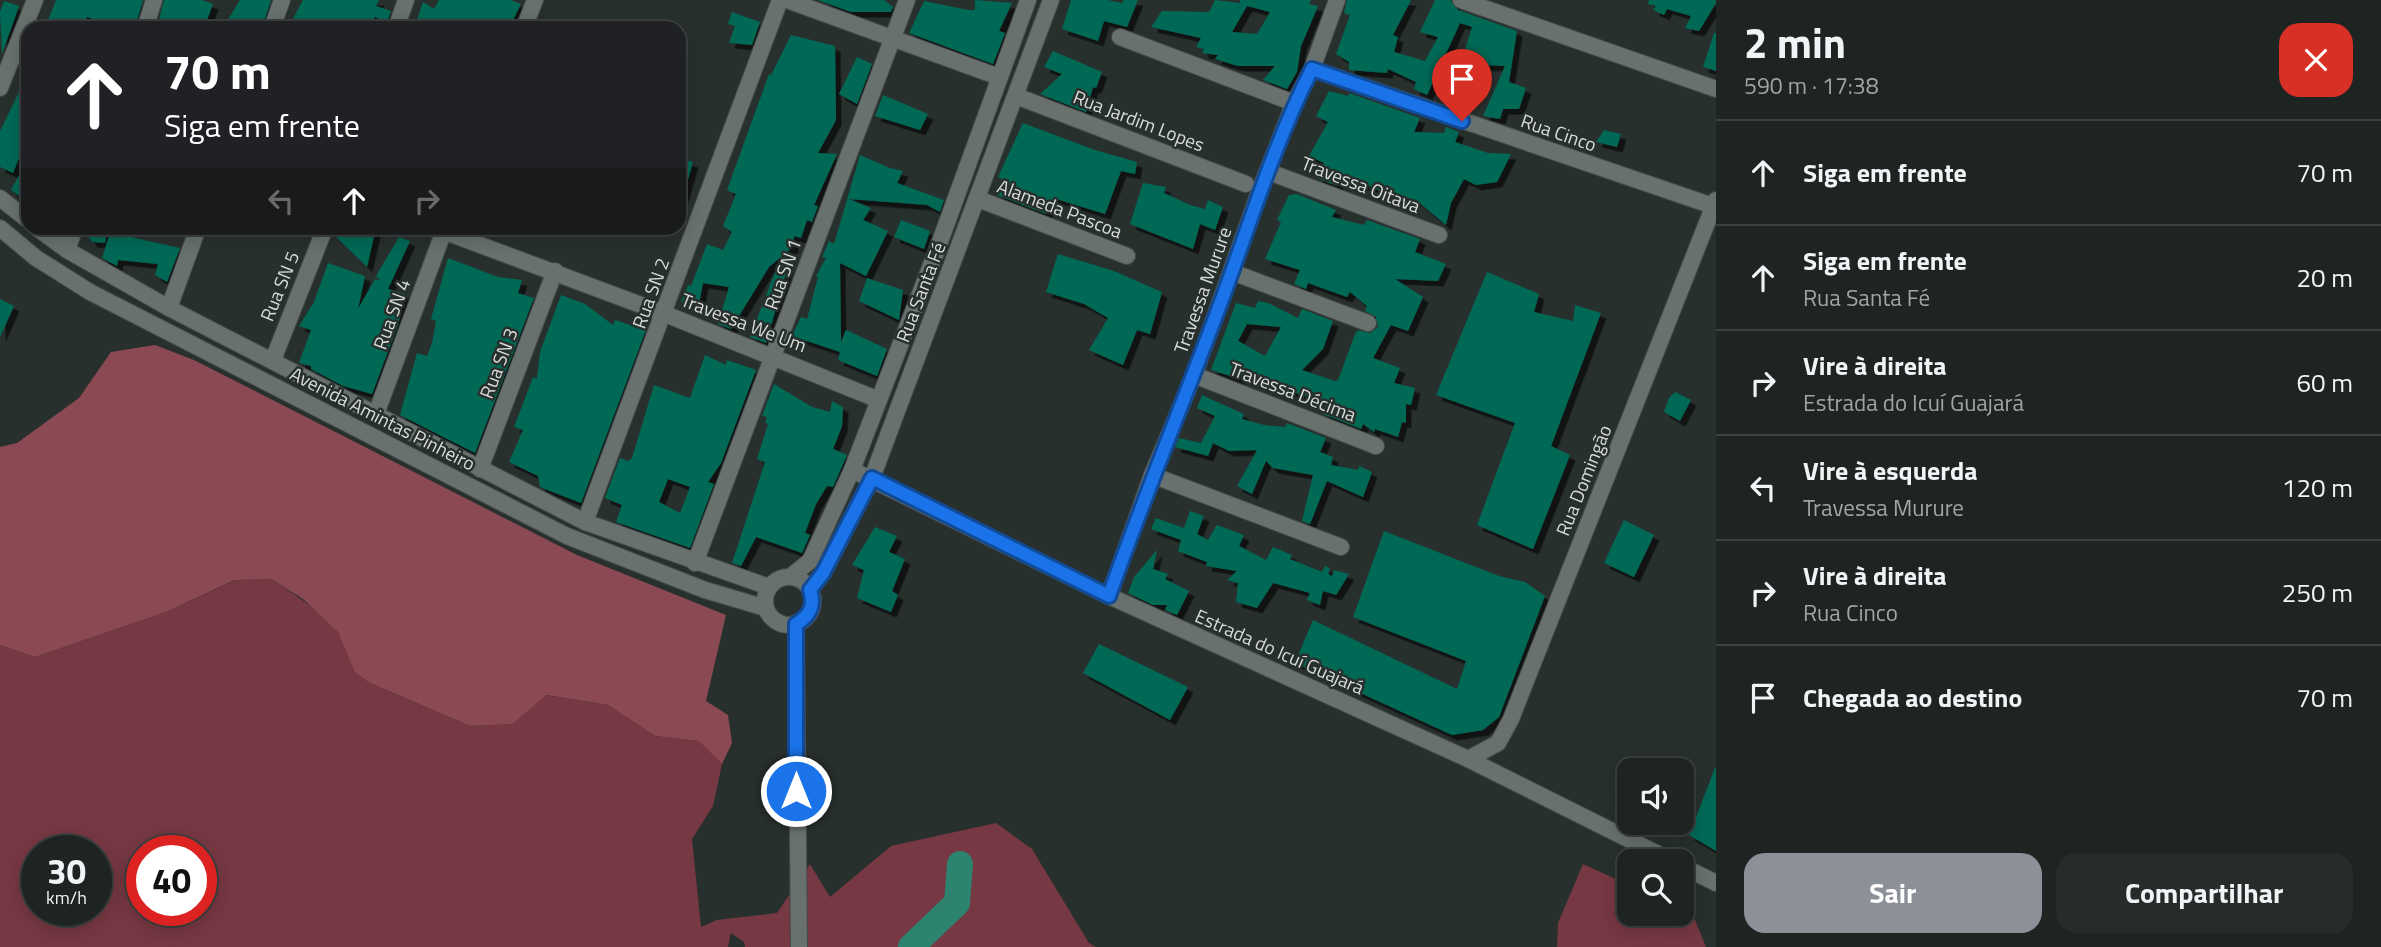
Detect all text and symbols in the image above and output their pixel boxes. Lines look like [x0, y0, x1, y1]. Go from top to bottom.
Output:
text: 2 min [1744, 10, 1846, 74]
button: close [2279, 23, 2353, 97]
text: 70 m [164, 33, 271, 108]
icon: ahead [49, 49, 140, 140]
pin [1432, 49, 1492, 121]
icon: arrive [1443, 60, 1481, 98]
text: 590 m · 17:38 [1744, 68, 1879, 103]
street label: Rua Jardim Lopes [1069, 82, 1209, 158]
text: Siga em frente [164, 101, 360, 149]
street label: Rua Cinco [1517, 106, 1601, 158]
street label: Travessa Oitava [1297, 148, 1425, 220]
text: Siga em frente [1803, 153, 1967, 192]
text: 70 m [2296, 153, 2353, 192]
icon: ahead [1744, 154, 1782, 192]
street label: Alameda Pascoa [993, 171, 1127, 245]
icon: left [262, 182, 300, 220]
icon: ahead [335, 182, 373, 220]
icon: right [408, 182, 446, 220]
street label: Travessa Murure [1166, 223, 1238, 357]
street label: Rua SN 1 [756, 235, 808, 313]
street label: Rua Santa Fé [888, 238, 952, 346]
text: Siga em frente [1803, 241, 1967, 280]
street label: Rua SN 5 [252, 247, 306, 325]
street label: Rua SN 2 [624, 254, 676, 332]
text: 20 m [2296, 258, 2353, 297]
icon: ahead [1744, 259, 1782, 297]
street label: Rua SN 4 [365, 275, 417, 353]
text: Rua Santa Fé [1803, 280, 1930, 315]
street label: Travessa We Um [677, 285, 811, 359]
street label: Rua SN 3 [471, 324, 525, 402]
text: Vire à direita [1803, 346, 1946, 385]
street label: Travessa Décima [1225, 353, 1361, 429]
street label: Avenida Amintas Pinheiro [285, 359, 481, 477]
text: 60 m [2296, 363, 2353, 402]
icon: right [1744, 364, 1782, 402]
text: Estrada do Icuí Guajará [1803, 385, 2024, 420]
street label: Rua Domingão [1548, 420, 1618, 540]
text: Vire à esquerda [1803, 451, 1978, 490]
text: 120 m [2282, 468, 2353, 507]
icon: left [1744, 469, 1782, 507]
text: Travessa Murure [1803, 490, 1964, 525]
text: Vire à direita [1803, 556, 1946, 595]
text: 250 m [2282, 573, 2353, 612]
icon: right [1744, 574, 1782, 612]
text: Rua Cinco [1803, 595, 1898, 630]
street label: Estrada do Icuí Guajará [1191, 601, 1370, 702]
text: Chegada ao destino [1803, 678, 2022, 717]
text: 70 m [2296, 678, 2353, 717]
icon: arrive [1744, 679, 1782, 717]
position arrow [759, 754, 833, 828]
map controls [1617, 758, 1694, 926]
button: sound [1617, 758, 1694, 835]
speed limit sign: 40 [126, 835, 217, 926]
text: 30 [47, 844, 86, 898]
button: search [1617, 849, 1694, 926]
button: Sair [1744, 853, 2042, 933]
button: Compartilhar [2056, 853, 2353, 933]
text: km/h [46, 884, 87, 911]

